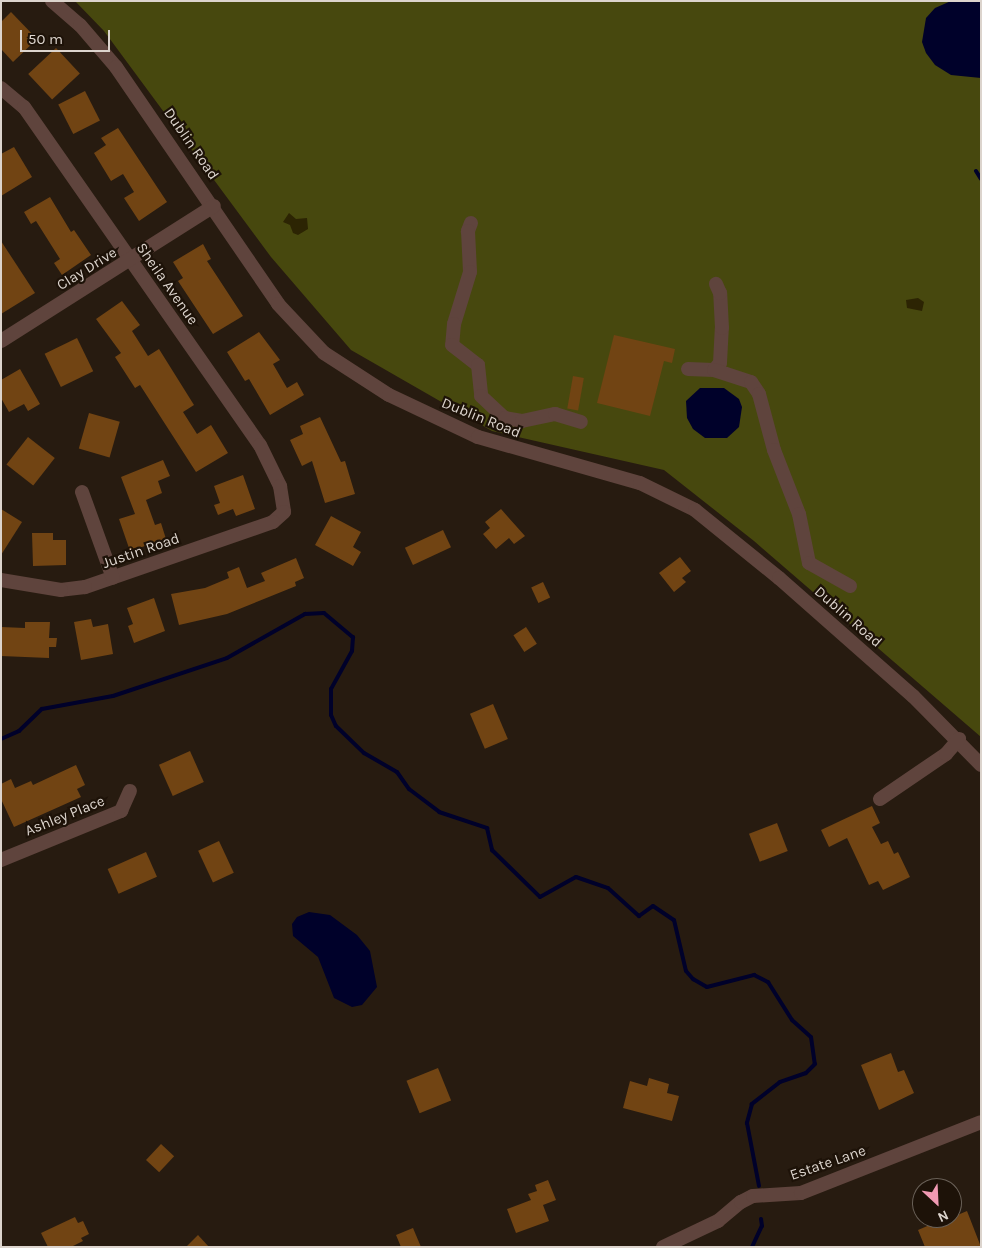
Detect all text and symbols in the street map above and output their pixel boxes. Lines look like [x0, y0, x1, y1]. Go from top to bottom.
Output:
scale bar [22, 20, 112, 52]
text: 50 m [28, 30, 63, 48]
street label: Dublin Road [160, 105, 222, 183]
street label: Sheila Avenue [132, 240, 202, 328]
street label: Clay Drive [54, 244, 120, 294]
street label: Dublin Road [439, 394, 523, 442]
street label: Justin Road [100, 529, 182, 573]
street label: Dublin Road [811, 583, 885, 651]
street label: Ashley Place [23, 792, 107, 840]
street label: Estate Lane [788, 1142, 868, 1184]
north arrow [912, 1178, 962, 1228]
text: N [935, 1206, 951, 1226]

